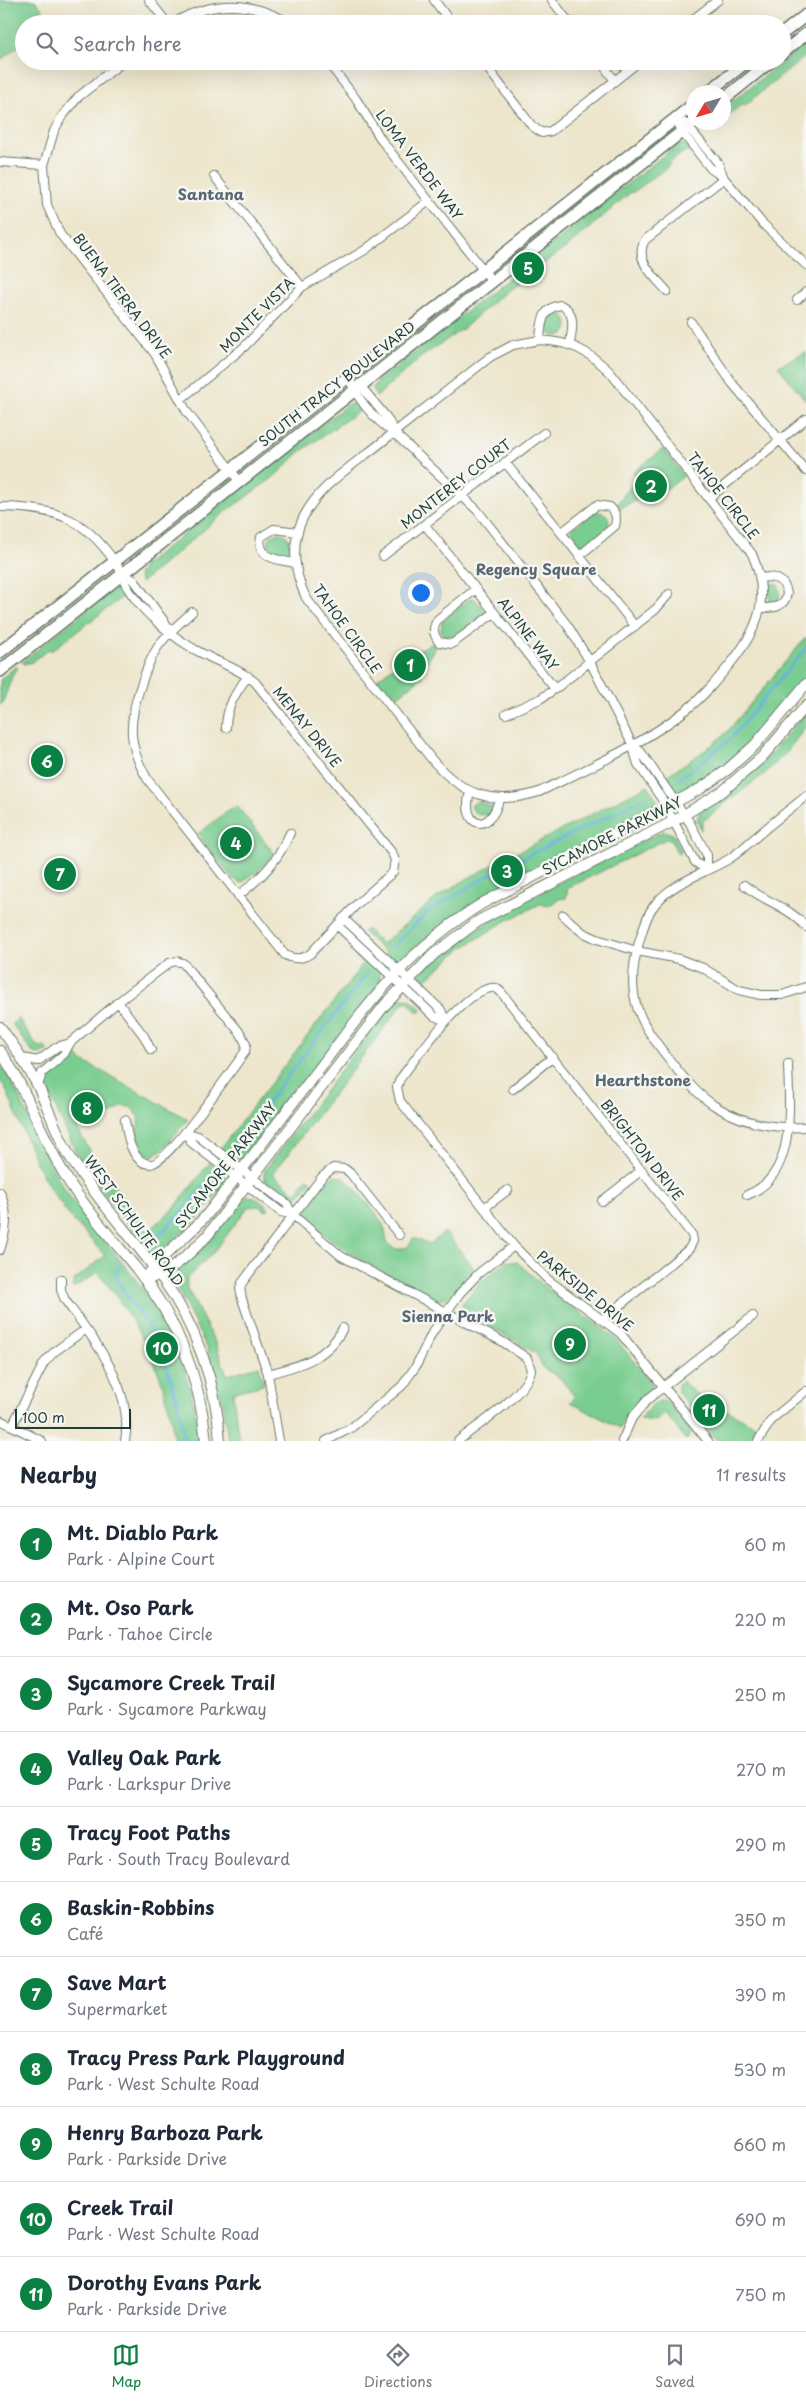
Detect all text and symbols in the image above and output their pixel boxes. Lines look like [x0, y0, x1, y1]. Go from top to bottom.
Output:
search box [15, 15, 791, 70]
icon: search [33, 29, 61, 57]
text: Search here [73, 29, 182, 57]
north arrow [686, 85, 731, 130]
street label: LOMA VERDE WAY [371, 105, 468, 224]
district label: Santana [178, 182, 245, 205]
street label: BUENA TIERRA DRIVE [68, 229, 177, 363]
pin: 5 [512, 249, 544, 287]
street label: MONTE VISTA [214, 272, 299, 357]
street label: SOUTH TRACY BOULEVARD [254, 316, 420, 452]
street label: MONTEREY COURT [396, 433, 516, 534]
street label: TAHOE CIRCLE [682, 447, 764, 544]
pin: 2 [635, 467, 667, 505]
district label: Regency Square [476, 557, 596, 580]
street label: TAHOE CIRCLE [308, 580, 387, 678]
your location [408, 580, 434, 606]
street label: ALPINE WAY [493, 592, 564, 675]
pin: 1 [394, 646, 426, 684]
street label: MENAY DRIVE [268, 682, 347, 772]
pin: 6 [31, 742, 63, 780]
street label: SYCAMORE PARKWAY [538, 791, 686, 880]
pin: 4 [220, 824, 252, 862]
pin: 3 [491, 852, 523, 890]
pin: 7 [44, 855, 76, 893]
district label: Hearthstone [595, 1068, 691, 1091]
pin: 8 [71, 1089, 103, 1127]
street label: BRIGHTON DRIVE [596, 1095, 689, 1205]
street label: SYCAMORE PARKWAY [170, 1097, 282, 1232]
street label: WEST SCHULTE ROAD [80, 1151, 189, 1290]
street label: PARKSIDE DRIVE [533, 1245, 638, 1336]
district label: Sienna Park [402, 1304, 494, 1327]
pin: 9 [554, 1325, 586, 1363]
pin: 10 [146, 1329, 178, 1367]
pin: 11 [693, 1391, 725, 1429]
scale bar [15, 1406, 131, 1429]
text: 100 m [22, 1407, 65, 1428]
text: Nearby [20, 1458, 97, 1490]
text: 11 results [717, 1462, 786, 1486]
text: Mt. Diablo Park [67, 1518, 218, 1546]
text: 1 [32, 1532, 40, 1556]
text: 60 m [744, 1532, 786, 1556]
text: Park · Alpine Court [67, 1546, 215, 1570]
text: Mt. Oso Park [67, 1593, 194, 1621]
text: 2 [30, 1607, 42, 1631]
text: 220 m [735, 1607, 786, 1631]
text: Park · Tahoe Circle [67, 1621, 213, 1645]
text: Sycamore Creek Trail [67, 1668, 275, 1696]
text: 3 [31, 1682, 41, 1706]
text: 250 m [735, 1682, 786, 1706]
text: Park · Sycamore Parkway [67, 1696, 267, 1720]
text: Valley Oak Park [67, 1743, 221, 1771]
text: 4 [31, 1757, 41, 1781]
text: 270 m [736, 1757, 786, 1781]
text: Park · Larkspur Drive [67, 1771, 231, 1795]
text: Tracy Foot Paths [67, 1818, 230, 1846]
text: 5 [31, 1832, 41, 1856]
text: 290 m [735, 1832, 786, 1856]
text: Park · South Tracy Boulevard [67, 1846, 290, 1870]
text: Baskin-Robbins [67, 1893, 214, 1921]
text: 6 [30, 1907, 42, 1931]
text: 350 m [734, 1907, 786, 1931]
text: Café [67, 1921, 103, 1945]
text: Save Mart [67, 1968, 167, 1996]
text: 7 [31, 1982, 41, 2006]
text: 390 m [735, 1982, 786, 2006]
text: Supermarket [67, 1996, 167, 2020]
text: Tracy Press Park Playground [67, 2043, 345, 2071]
text: 8 [31, 2057, 41, 2081]
text: 530 m [733, 2057, 786, 2081]
text: Park · West Schulte Road [67, 2071, 260, 2095]
text: Henry Barboza Park [67, 2118, 263, 2146]
text: 9 [31, 2132, 41, 2156]
text: 660 m [733, 2132, 786, 2156]
text: Park · Parkside Drive [67, 2146, 227, 2170]
text: Creek Trail [67, 2193, 173, 2221]
text: 10 [26, 2207, 46, 2231]
text: 690 m [735, 2207, 786, 2231]
text: Park · West Schulte Road [67, 2221, 260, 2245]
text: Dorothy Evans Park [67, 2268, 261, 2296]
text: 11 [29, 2282, 43, 2306]
text: 750 m [735, 2282, 786, 2306]
text: Park · Parkside Drive [67, 2296, 227, 2320]
tab: Map [111, 2341, 141, 2392]
tab: Directions [364, 2341, 432, 2392]
tab: Saved [655, 2341, 695, 2392]

